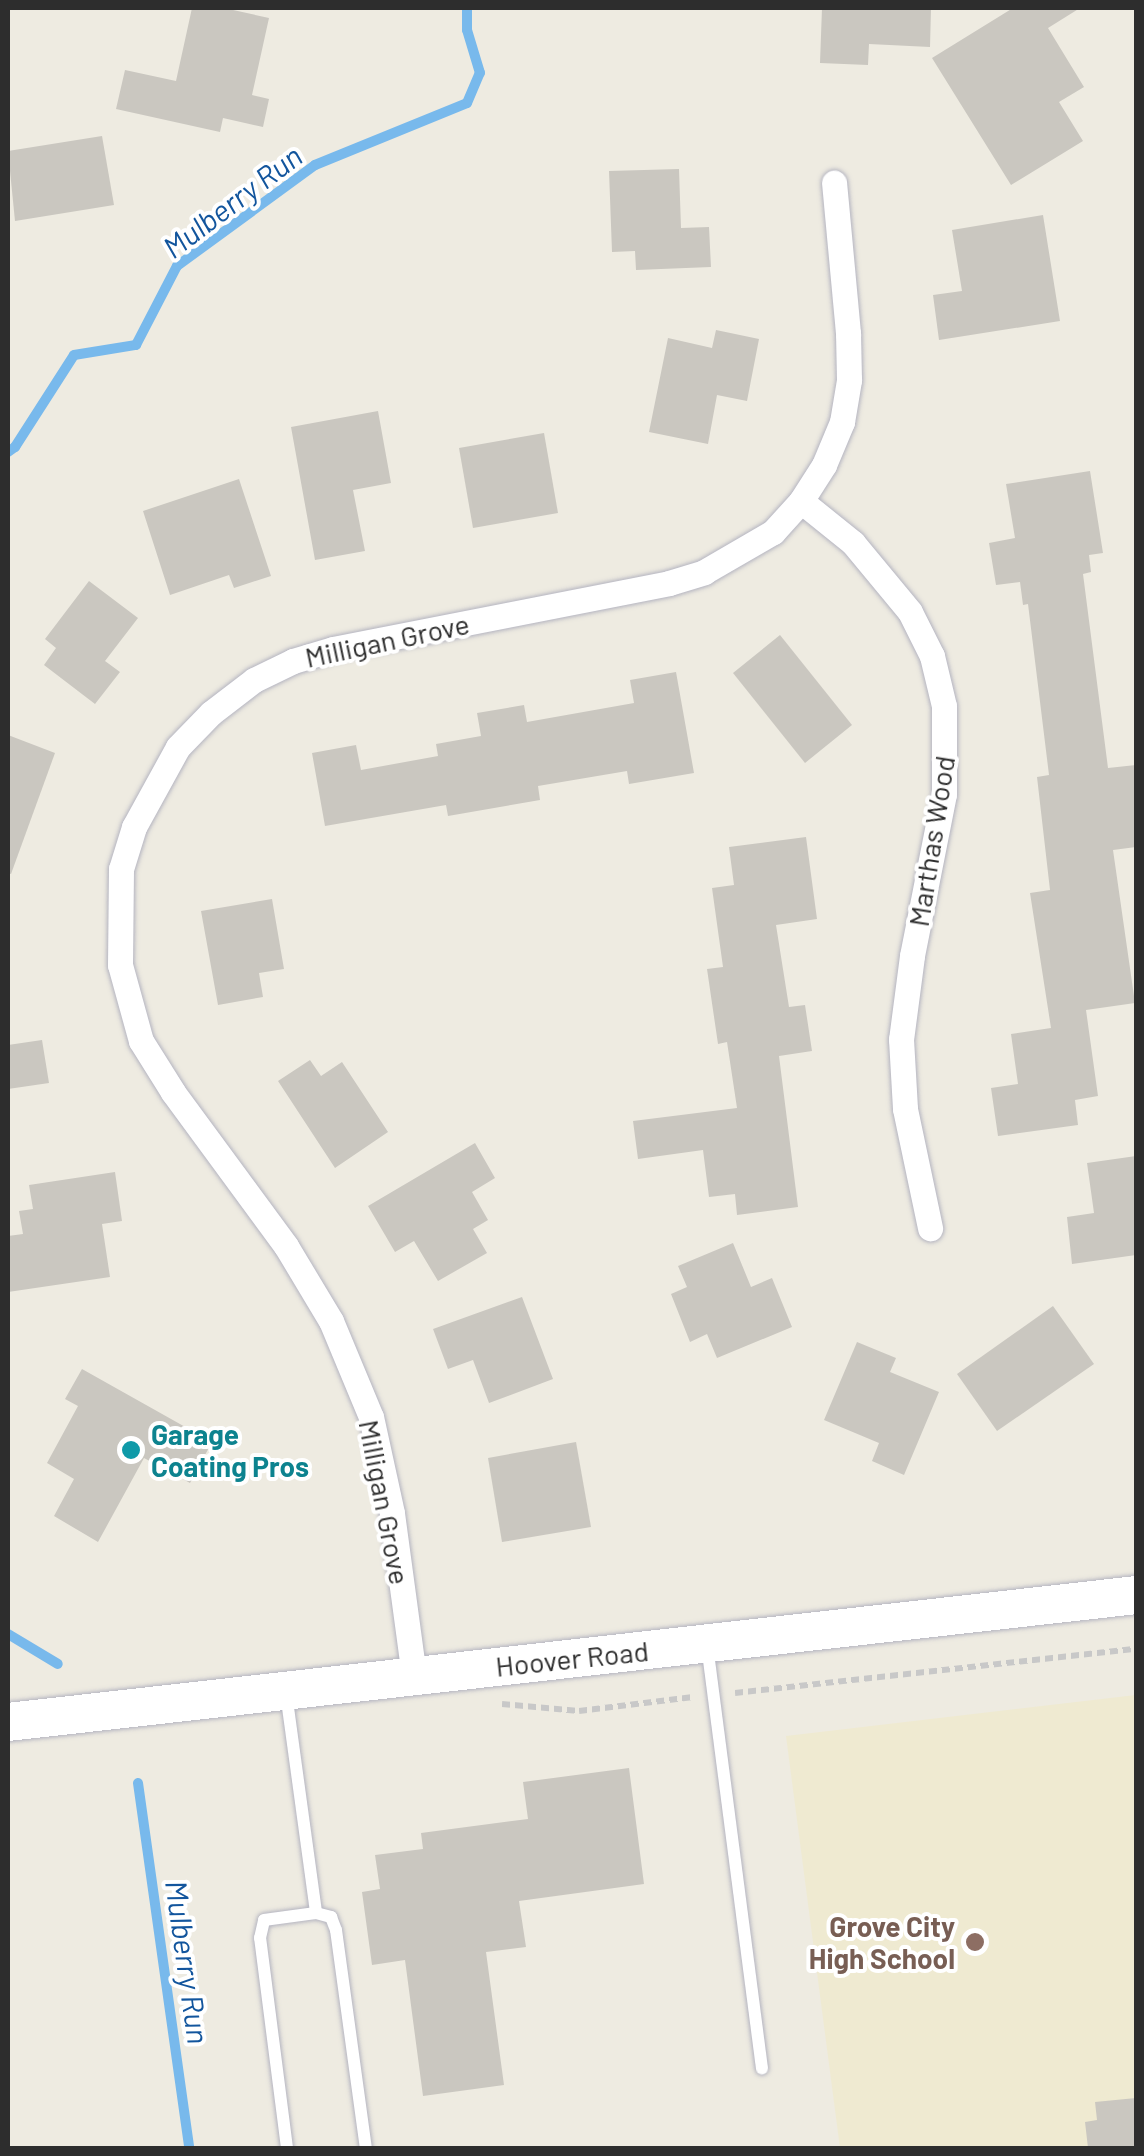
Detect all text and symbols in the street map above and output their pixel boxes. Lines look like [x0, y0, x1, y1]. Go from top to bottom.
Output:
water label: Mulberry Run [155, 137, 309, 265]
street label: Milligan Grove [302, 606, 472, 674]
street label: Marthas Wood [901, 753, 961, 929]
place label: Garage Coating Pros [151, 1417, 309, 1483]
street label: Milligan Grove [353, 1417, 417, 1587]
marker: Garage Coating Pros [120, 1439, 142, 1461]
street label: Hoover Road [494, 1633, 650, 1683]
water label: Mulberry Run [159, 1878, 217, 2046]
place label: Grove City High School [809, 1909, 955, 1975]
marker: Grove City High School [964, 1931, 986, 1953]

